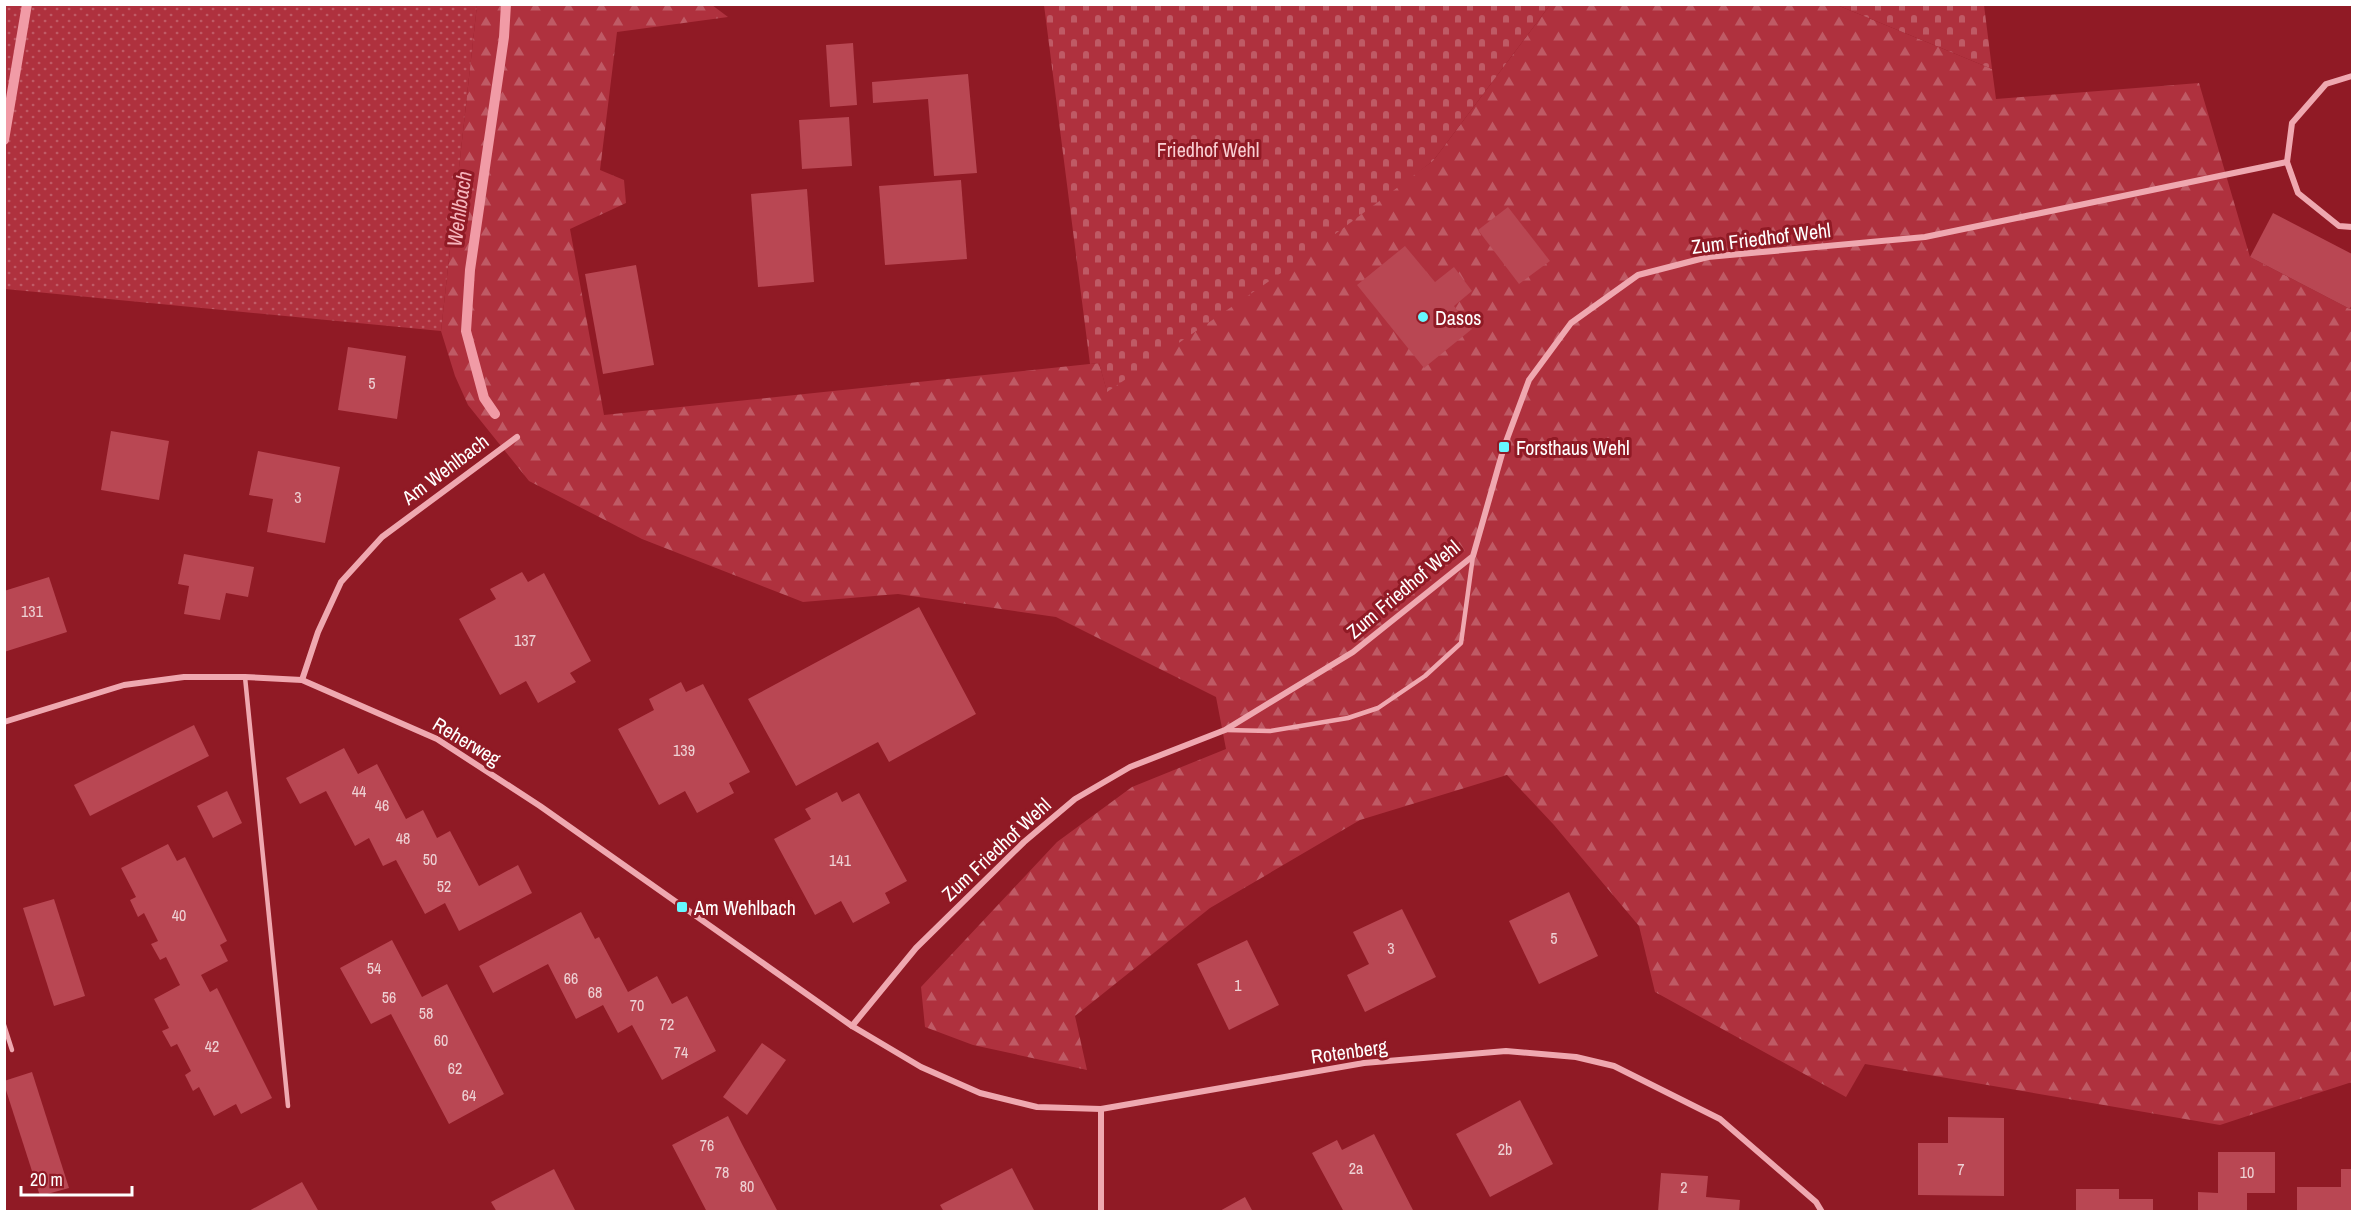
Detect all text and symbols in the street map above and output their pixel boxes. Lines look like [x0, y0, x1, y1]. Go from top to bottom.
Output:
park label: Friedhof Wehl [1157, 136, 1259, 163]
water label: Wehlbach [439, 169, 479, 249]
street label: Zum Friedhof Wehl [1690, 216, 1832, 260]
place label: Dasos [1435, 304, 1481, 331]
marker: Dasos [1416, 310, 1430, 324]
house number: 5 [368, 372, 376, 394]
street label: Am Wehlbach [395, 428, 494, 511]
place label: Forsthaus Wehl [1516, 434, 1630, 461]
marker: Forsthaus Wehl [1497, 440, 1511, 454]
house number: 3 [294, 486, 302, 508]
street label: Zum Friedhof Wehl [1341, 534, 1465, 644]
house number: 131 [21, 600, 44, 622]
house number: 137 [514, 629, 536, 651]
street label: Reherweg [428, 710, 506, 772]
house number: 139 [673, 739, 695, 761]
house number: 44 [352, 780, 366, 802]
street label: Zum Friedhof Wehl [936, 791, 1056, 907]
house number: 46 [375, 794, 389, 816]
house number: 48 [396, 827, 410, 849]
house number: 50 [423, 848, 437, 870]
house number: 141 [829, 849, 852, 871]
house number: 52 [437, 875, 451, 897]
place label: Am Wehlbach [693, 894, 796, 921]
marker: Am Wehlbach [675, 900, 689, 914]
house number: 40 [172, 904, 186, 926]
house number: 5 [1550, 927, 1558, 949]
house number: 3 [1387, 937, 1395, 959]
house number: 54 [367, 957, 381, 979]
house number: 66 [564, 967, 578, 989]
house number: 1 [1234, 974, 1242, 996]
house number: 68 [588, 981, 602, 1003]
house number: 56 [382, 986, 396, 1008]
house number: 70 [630, 994, 644, 1016]
house number: 58 [419, 1002, 433, 1024]
house number: 72 [660, 1013, 674, 1035]
house number: 60 [434, 1029, 448, 1051]
street label: Rotenberg [1309, 1032, 1389, 1070]
house number: 42 [205, 1035, 219, 1057]
house number: 74 [674, 1041, 688, 1063]
house number: 62 [448, 1057, 462, 1079]
house number: 64 [462, 1084, 476, 1106]
house number: 76 [700, 1134, 714, 1156]
house number: 2b [1498, 1138, 1512, 1160]
house number: 2a [1349, 1157, 1364, 1179]
house number: 7 [1957, 1158, 1965, 1180]
scale bar [21, 1159, 132, 1197]
house number: 78 [715, 1161, 729, 1183]
house number: 10 [2240, 1161, 2254, 1183]
text: 20 m [30, 1167, 63, 1192]
house number: 80 [740, 1175, 754, 1197]
house number: 2 [1680, 1176, 1688, 1198]

